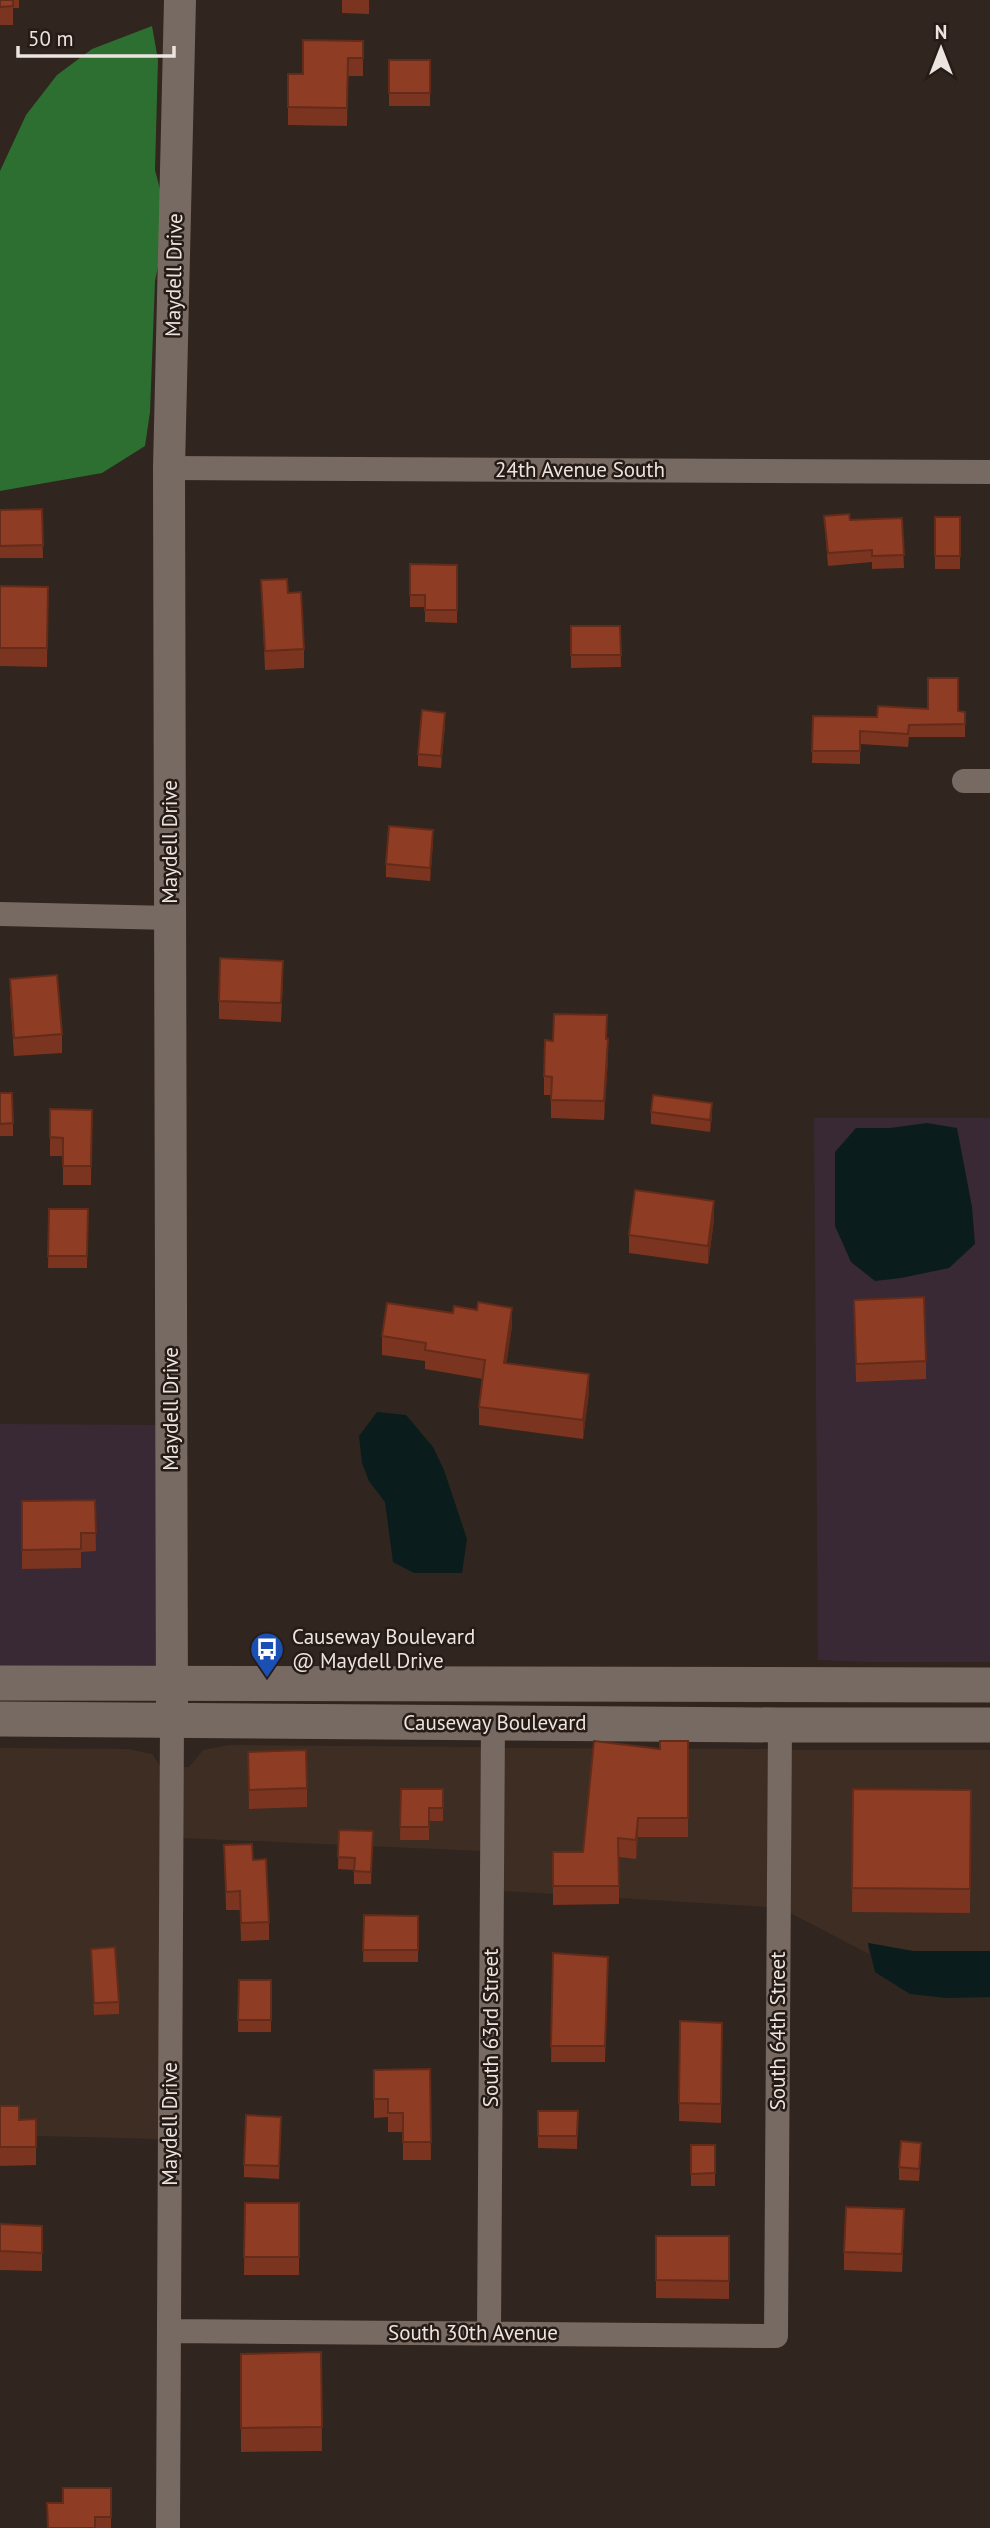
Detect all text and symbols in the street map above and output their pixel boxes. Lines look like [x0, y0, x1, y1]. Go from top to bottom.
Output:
scale bar [18, 14, 173, 58]
north arrow [906, 14, 976, 84]
text: N [935, 20, 947, 44]
text: 50 m [28, 25, 74, 52]
street label: Maydell Drive [159, 213, 188, 337]
street label: 24th Avenue South [495, 456, 665, 483]
street label: Maydell Drive [156, 780, 183, 904]
street label: Maydell Drive [157, 1347, 184, 1471]
place label: Causeway Boulevard @ Maydell Drive [292, 1623, 475, 1674]
bus stop icon: Causeway Boulevard @ Maydell Drive [248, 1630, 286, 1679]
street label: Causeway Boulevard [403, 1709, 587, 1736]
street label: South 63rd Street [477, 1949, 504, 2107]
street label: South 64th Street [764, 1952, 791, 2110]
street label: Maydell Drive [156, 2062, 183, 2186]
street label: South 30th Avenue [388, 2319, 558, 2346]

